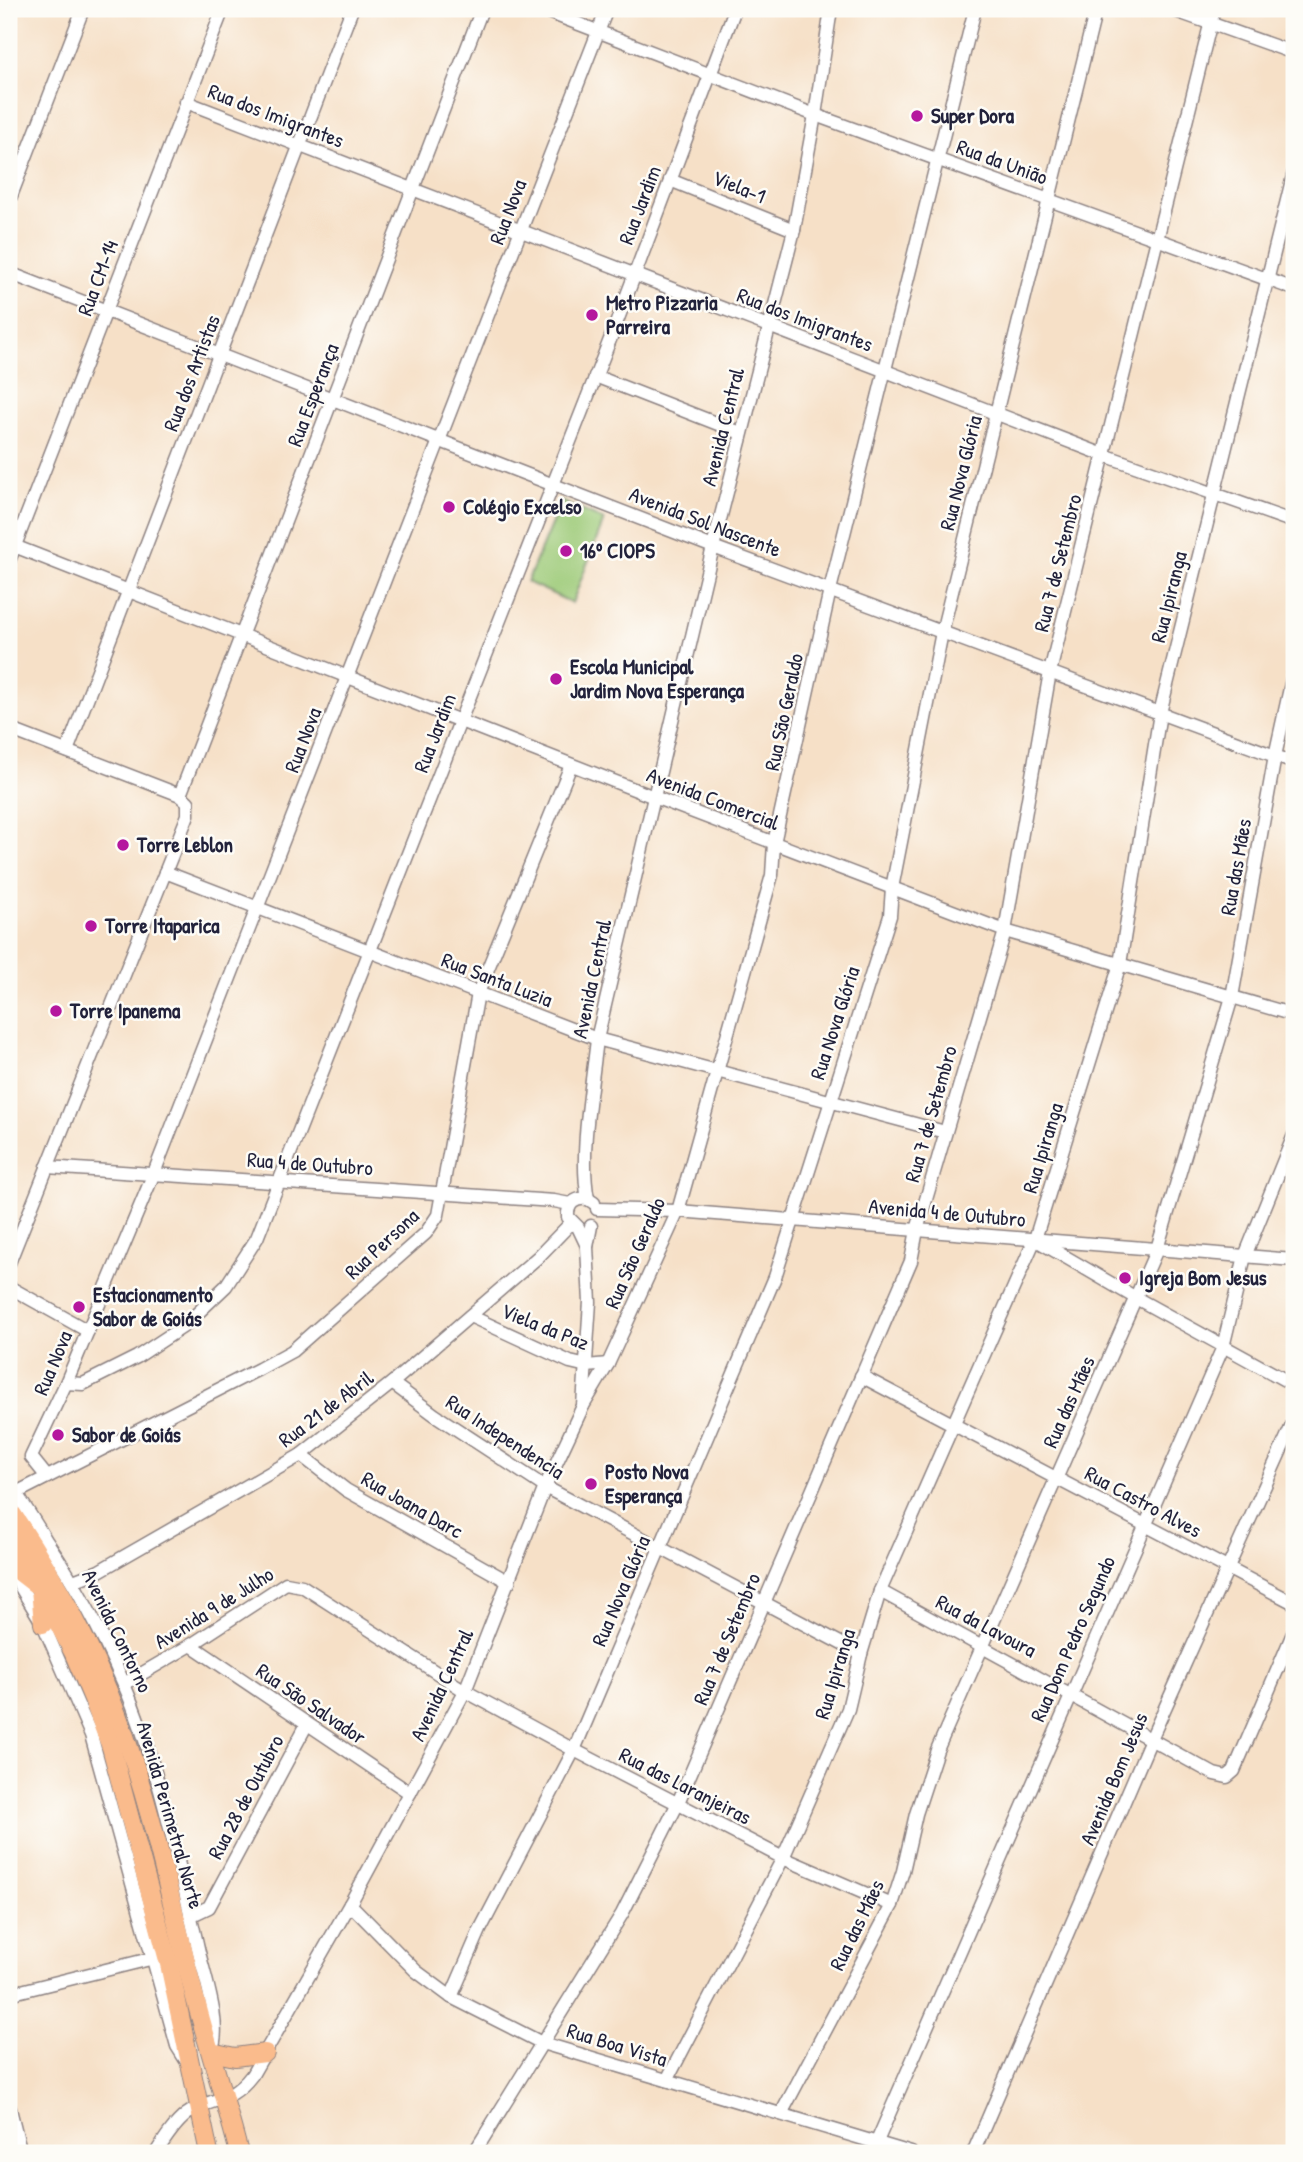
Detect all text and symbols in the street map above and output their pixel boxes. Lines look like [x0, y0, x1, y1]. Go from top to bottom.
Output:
street label: Rua dos Imigrantes [204, 76, 348, 155]
place label: Super Dora [931, 101, 1015, 131]
marker: Super Dora [909, 108, 925, 124]
street label: Rua da União [953, 132, 1052, 191]
street label: Rua Jardim [611, 161, 668, 248]
street label: Viela-1 [708, 163, 770, 210]
street label: Rua Nova [482, 175, 533, 248]
street label: Rua CM-14 [70, 236, 125, 320]
street label: Rua dos Imigrantes [733, 280, 877, 359]
place label: Metro Pizzaria Parreira [606, 288, 718, 341]
marker: Metro Pizzaria Parreira [584, 307, 600, 323]
street label: Rua dos Artistas [156, 310, 227, 435]
street label: Rua Esperança [280, 339, 345, 450]
street label: Avenida Central [694, 364, 751, 489]
street label: Rua Nova Glória [932, 412, 989, 533]
street label: Avenida Sol Nascente [625, 479, 785, 564]
street label: Rua 7 de Setembro [1026, 491, 1089, 635]
place label: Colégio Excelso [463, 492, 582, 522]
marker: Colégio Excelso [441, 499, 457, 515]
place label: 16º CIOPS [580, 536, 655, 565]
marker: 16º CIOPS [558, 543, 574, 559]
street label: Rua Ipiranga [1143, 548, 1194, 646]
street label: Rua São Geraldo [757, 651, 810, 773]
place label: Escola Municipal Jardim Nova Esperança [570, 652, 745, 706]
marker: Escola Municipal Jardim Nova Esperança [548, 671, 564, 687]
street label: Rua Jardim [406, 689, 463, 776]
street label: Rua Nova [277, 703, 328, 776]
street label: Avenida Comercial [643, 760, 784, 837]
street label: Rua das Mães [1213, 816, 1258, 917]
place label: Torre Leblon [136, 830, 233, 859]
marker: Torre Leblon [115, 837, 131, 853]
place label: Torre Itaparica [104, 911, 220, 941]
street label: Avenida Central [565, 916, 618, 1041]
marker: Torre Itaparica [83, 918, 99, 934]
street label: Rua Santa Luzia [437, 945, 557, 1014]
street label: Rua Nova Glória [803, 963, 866, 1083]
place label: Torre Ipanema [69, 996, 181, 1026]
marker: Torre Ipanema [48, 1003, 64, 1019]
street label: Rua 7 de Setembro [897, 1042, 964, 1185]
street label: Rua Ipiranga [1015, 1099, 1070, 1197]
street label: Rua 4 de Outubro [246, 1145, 374, 1182]
street label: Avenida 4 de Outubro [867, 1191, 1027, 1234]
street label: Rua São Geraldo [597, 1192, 672, 1313]
street label: Rua Persona [338, 1202, 425, 1286]
place label: Igreja Bom Jesus [1139, 1263, 1267, 1293]
marker: Igreja Bom Jesus [1117, 1270, 1133, 1286]
place label: Estacionamento Sabor de Goiás [93, 1280, 213, 1333]
street label: Viela da Paz [497, 1296, 593, 1357]
marker: Estacionamento Sabor de Goiás [71, 1299, 87, 1315]
street label: Rua Nova [26, 1326, 79, 1399]
street label: Rua das Mães [1035, 1351, 1102, 1452]
street label: Rua 21 de Abril [272, 1363, 379, 1454]
street label: Rua Independencia [440, 1387, 570, 1486]
place label: Sabor de Goiás [72, 1420, 181, 1449]
marker: Sabor de Goiás [50, 1427, 66, 1443]
place label: Posto Nova Esperança [605, 1457, 689, 1511]
street label: Rua Castro Alves [1080, 1459, 1207, 1544]
street label: Rua Joana Darc [356, 1464, 469, 1546]
marker: Posto Nova Esperança [583, 1476, 599, 1492]
street label: Rua Nova Glória [584, 1531, 657, 1650]
street label: Rua Dom Pedro Segundo [1023, 1551, 1122, 1726]
street label: Avenida 9 de Julho [149, 1559, 279, 1656]
street label: Avenida Contorno [75, 1564, 160, 1697]
street label: Rua 7 de Setembro [686, 1568, 767, 1709]
street label: Rua da Lavoura [931, 1587, 1042, 1664]
street label: Avenida Central [403, 1623, 480, 1746]
street label: Rua Ipiranga [807, 1625, 862, 1723]
street label: Rua São Salvador [251, 1656, 372, 1751]
street label: Avenida Bom Jesus [1073, 1708, 1155, 1850]
street label: Avenida Perimetral Norte [130, 1718, 211, 1912]
street label: Rua 28 de Outubro [201, 1729, 291, 1864]
street label: Rua das Laranjeiras [614, 1740, 756, 1831]
street label: Rua das Mães [822, 1875, 891, 1975]
street label: Rua Boa Vista [564, 2016, 671, 2073]

